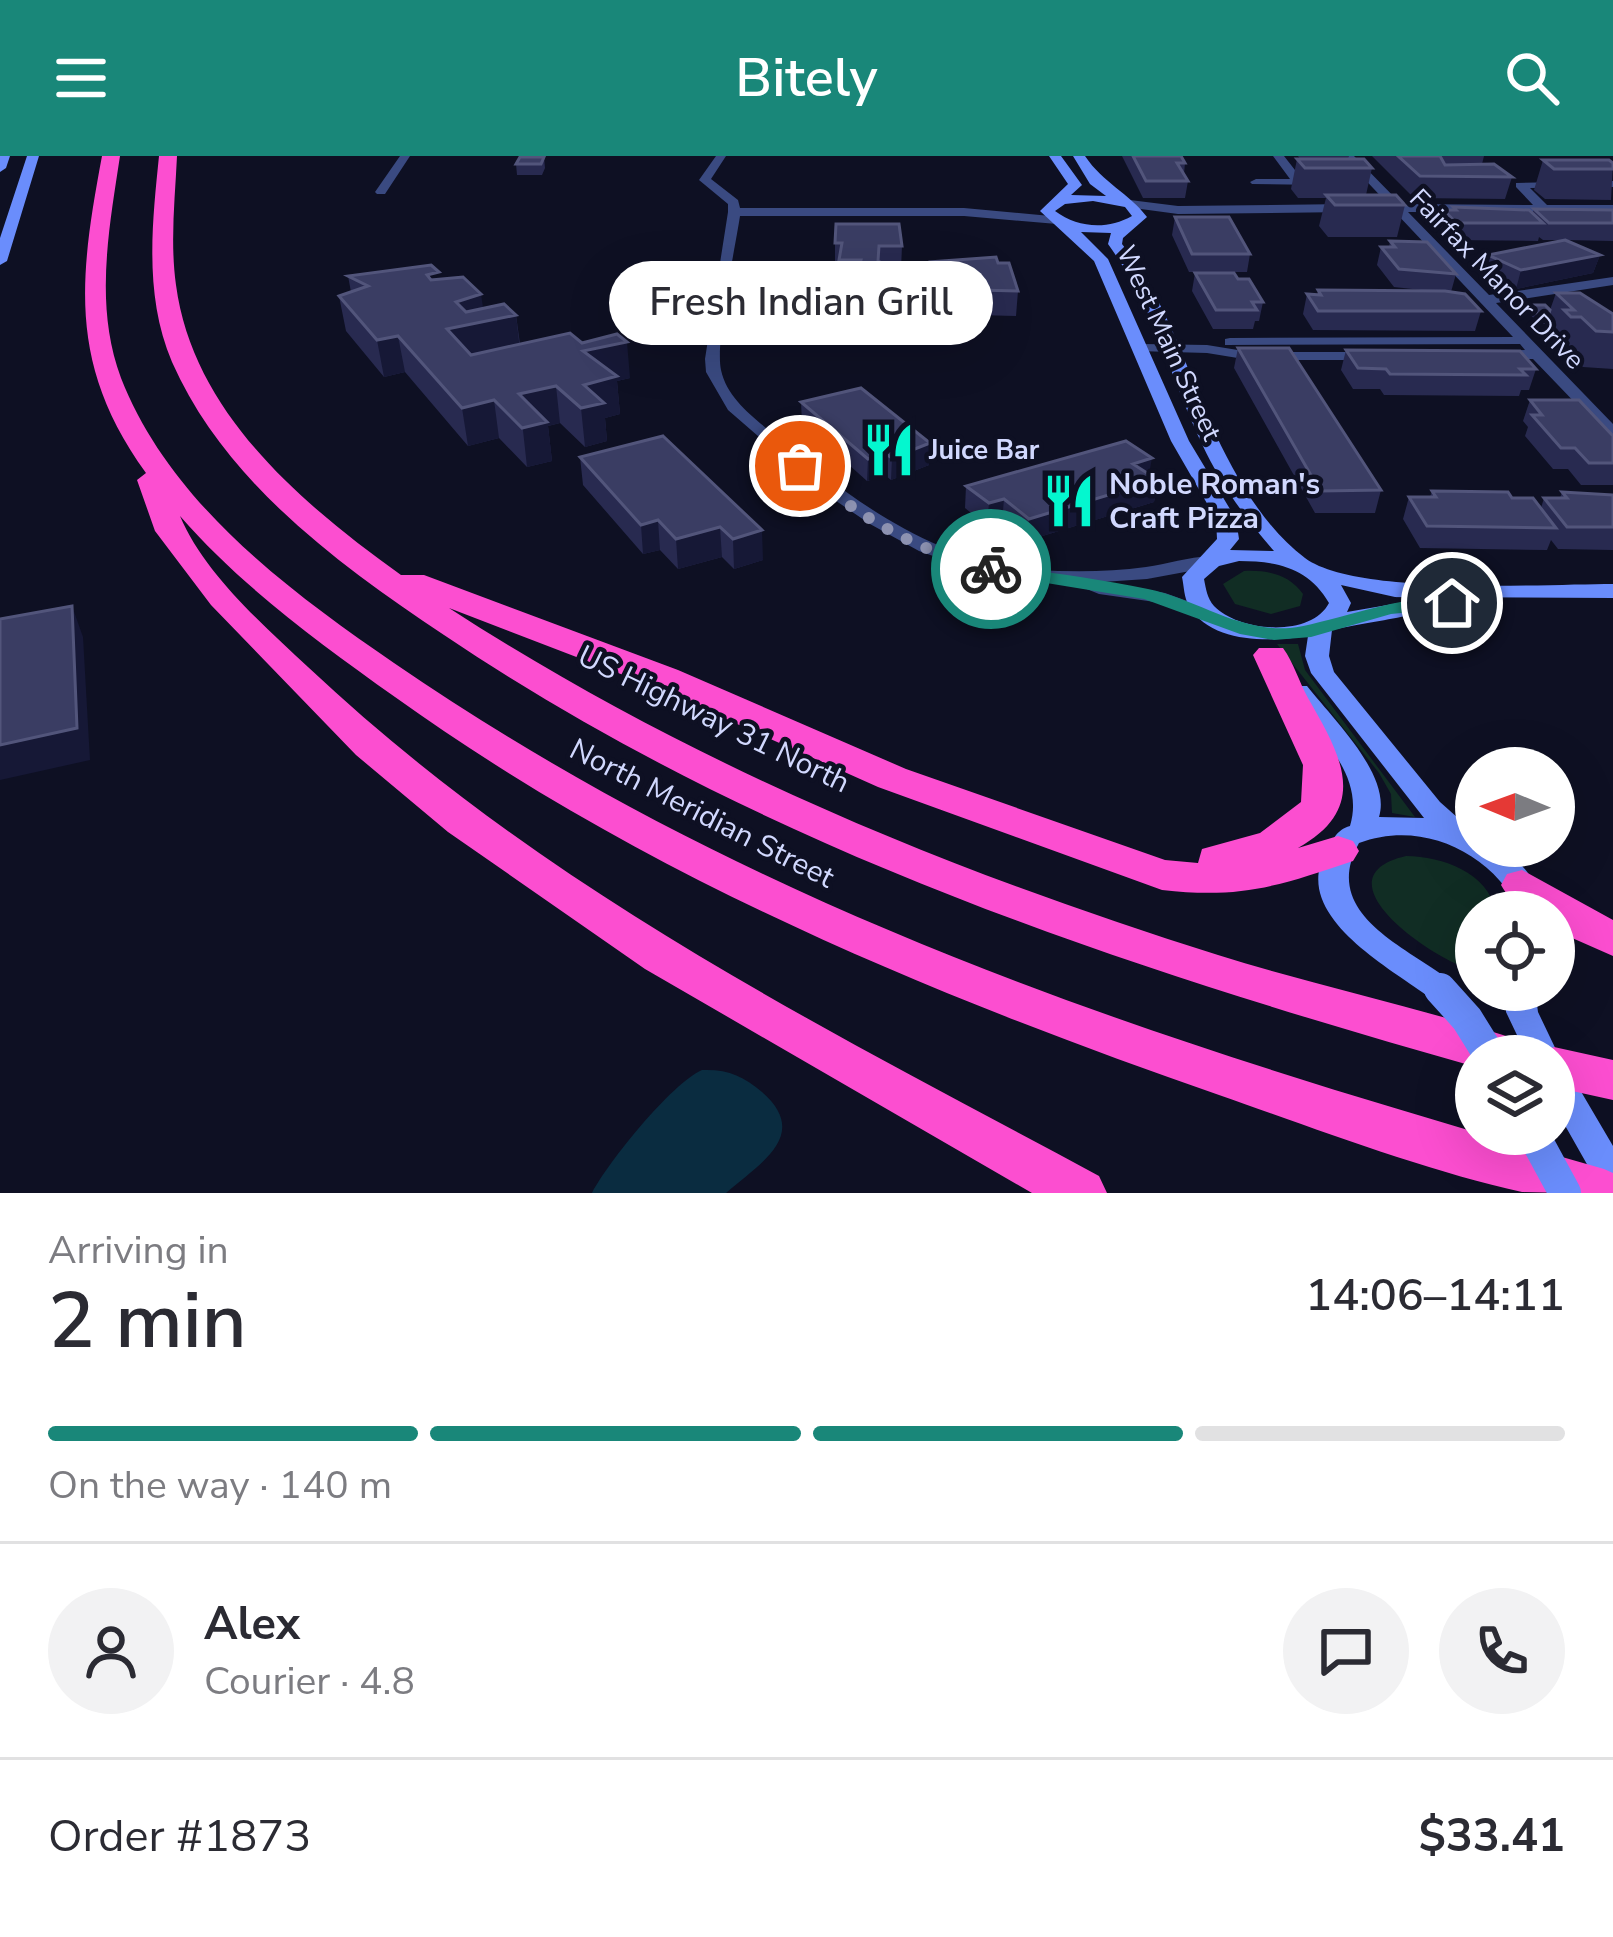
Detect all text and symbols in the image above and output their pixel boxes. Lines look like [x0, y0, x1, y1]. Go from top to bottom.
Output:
text: Bitely [735, 41, 878, 115]
icon: menu [48, 45, 114, 111]
icon: search [1499, 45, 1565, 111]
street label: Fairfax Manor Drive [1401, 181, 1593, 378]
street label: West Main Street [1107, 240, 1230, 447]
callout: Fresh Indian Grill [608, 262, 992, 346]
text: Fresh Indian Grill [649, 276, 953, 329]
pin [749, 415, 851, 517]
restaurant icon: Juice Bar [860, 421, 918, 479]
place label: Juice Bar [928, 432, 1040, 469]
icon: bag [767, 433, 833, 499]
place label: Noble Roman's Craft Pizza [1109, 464, 1320, 539]
restaurant icon: Noble Roman's Craft Pizza [1040, 472, 1098, 530]
courier [931, 509, 1051, 629]
icon: bike [958, 536, 1024, 602]
pin [1401, 552, 1503, 654]
icon: home [1419, 570, 1485, 636]
street label: US Highway 31 North [571, 636, 857, 803]
street label: North Meridian Street [562, 729, 842, 898]
north arrow [1455, 747, 1575, 867]
map controls [1455, 747, 1575, 1155]
button: locate [1455, 891, 1575, 1011]
button: layers [1455, 1035, 1575, 1155]
text: Arriving in [48, 1224, 229, 1277]
text: 14:06–14:11 [1305, 1265, 1565, 1326]
text: 2 min [48, 1268, 247, 1375]
text: On the way · 140 m [48, 1459, 392, 1512]
button: person [48, 1588, 174, 1714]
button: chat [1283, 1588, 1409, 1714]
button: phone [1439, 1588, 1565, 1714]
text: Alex [204, 1594, 300, 1655]
text: Courier · 4.8 [204, 1655, 415, 1708]
text: Order #1873 [48, 1806, 311, 1867]
text: $33.41 [1419, 1806, 1565, 1867]

